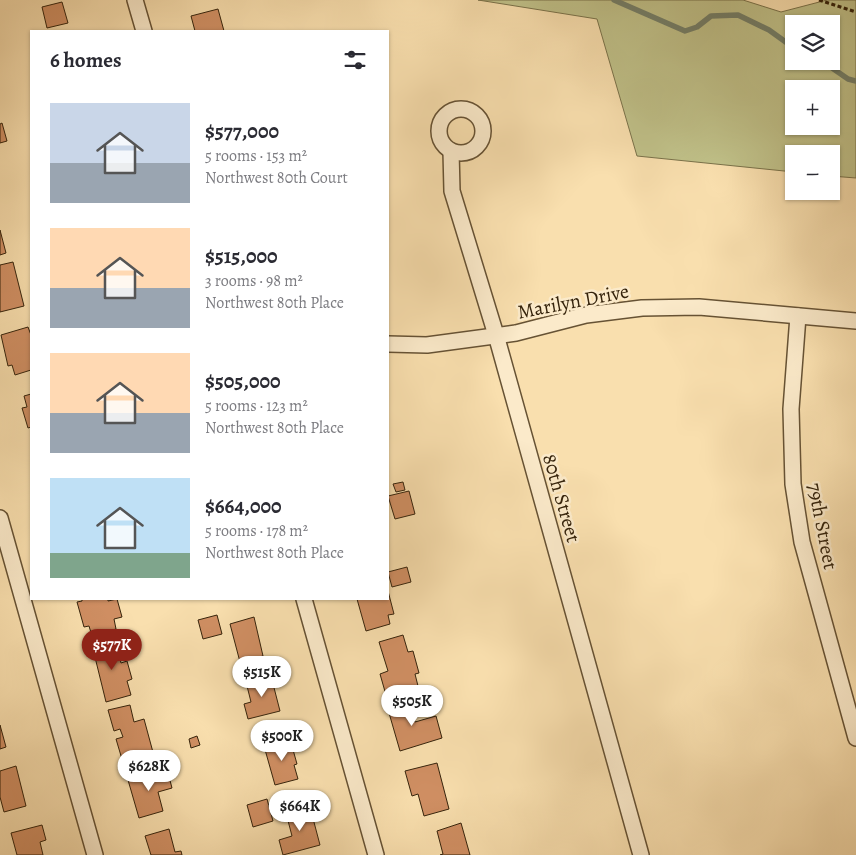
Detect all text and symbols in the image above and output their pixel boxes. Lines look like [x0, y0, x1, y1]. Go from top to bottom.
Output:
map controls [785, 15, 840, 200]
button: layers [785, 15, 840, 70]
text: 6 homes [50, 46, 122, 74]
icon: filters [341, 46, 369, 74]
button: + [785, 80, 840, 135]
text: $577,000 [205, 117, 279, 145]
icon: home [90, 123, 150, 183]
text: 5 rooms · 153 m² [205, 145, 307, 167]
button: − [785, 145, 840, 200]
text: Northwest 80th Court [205, 167, 348, 189]
text: $515,000 [205, 242, 278, 270]
icon: home [90, 248, 150, 308]
text: 3 rooms · 98 m² [205, 270, 303, 292]
street label: Marilyn Drive [515, 277, 631, 326]
text: Northwest 80th Place [205, 292, 344, 314]
text: $505,000 [205, 367, 281, 395]
icon: home [90, 373, 150, 433]
text: 5 rooms · 123 m² [205, 395, 308, 417]
text: Northwest 80th Place [205, 417, 344, 439]
street label: 80th Street [536, 451, 587, 546]
street label: 79th Street [801, 480, 844, 572]
text: $664,000 [205, 492, 282, 520]
icon: home [90, 498, 150, 558]
text: 5 rooms · 178 m² [205, 520, 308, 542]
text: Northwest 80th Place [205, 542, 344, 564]
pin: $577K [77, 628, 147, 671]
text: $577K [93, 634, 131, 656]
pin: $515K [227, 656, 297, 698]
text: $515K [243, 661, 281, 683]
pin: $505K [377, 684, 447, 727]
text: $505K [392, 690, 432, 712]
pin: $500K [247, 720, 317, 762]
text: $500K [262, 725, 302, 747]
pin: $628K [114, 750, 184, 792]
text: $628K [129, 755, 169, 777]
pin: $664K [265, 790, 335, 832]
text: $664K [280, 795, 320, 817]

